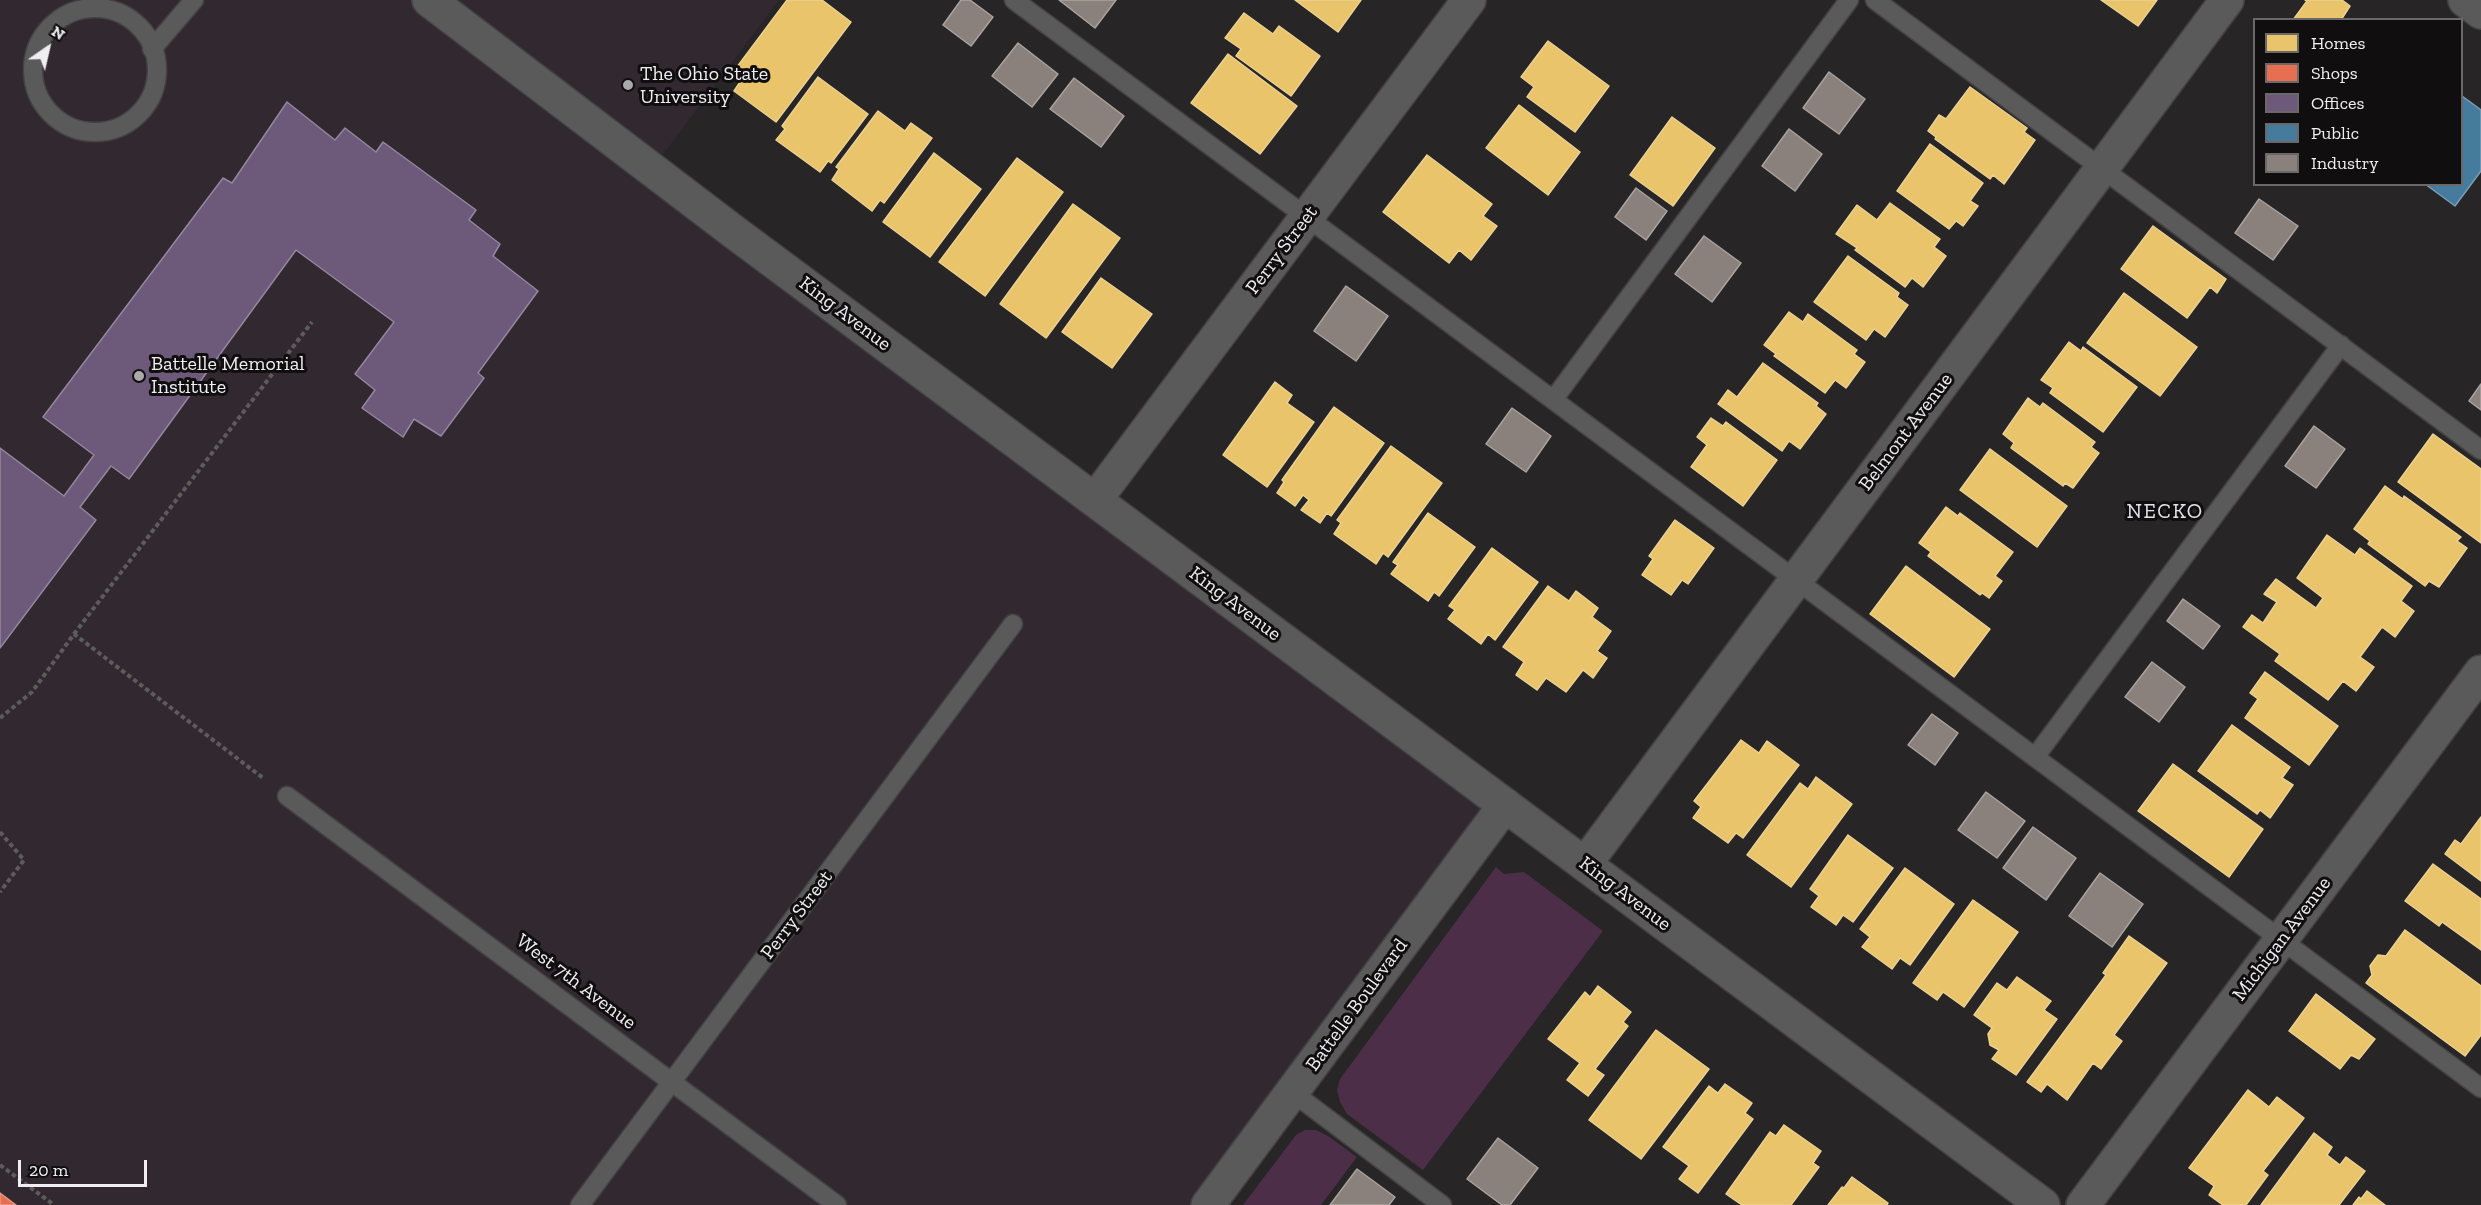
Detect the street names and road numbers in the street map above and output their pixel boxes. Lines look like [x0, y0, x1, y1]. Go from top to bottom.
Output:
street label: Perry Street [1241, 201, 1323, 299]
street label: King Avenue [794, 272, 896, 356]
street label: Belmont Avenue [1854, 368, 1958, 496]
street label: King Avenue [1184, 562, 1286, 646]
street label: King Avenue [1574, 852, 1676, 936]
street label: Perry Street [756, 866, 838, 964]
street label: Michigan Avenue [2228, 872, 2336, 1006]
street label: West 7th Avenue [511, 929, 641, 1035]
street label: Battelle Boulevard [1301, 934, 1413, 1076]

